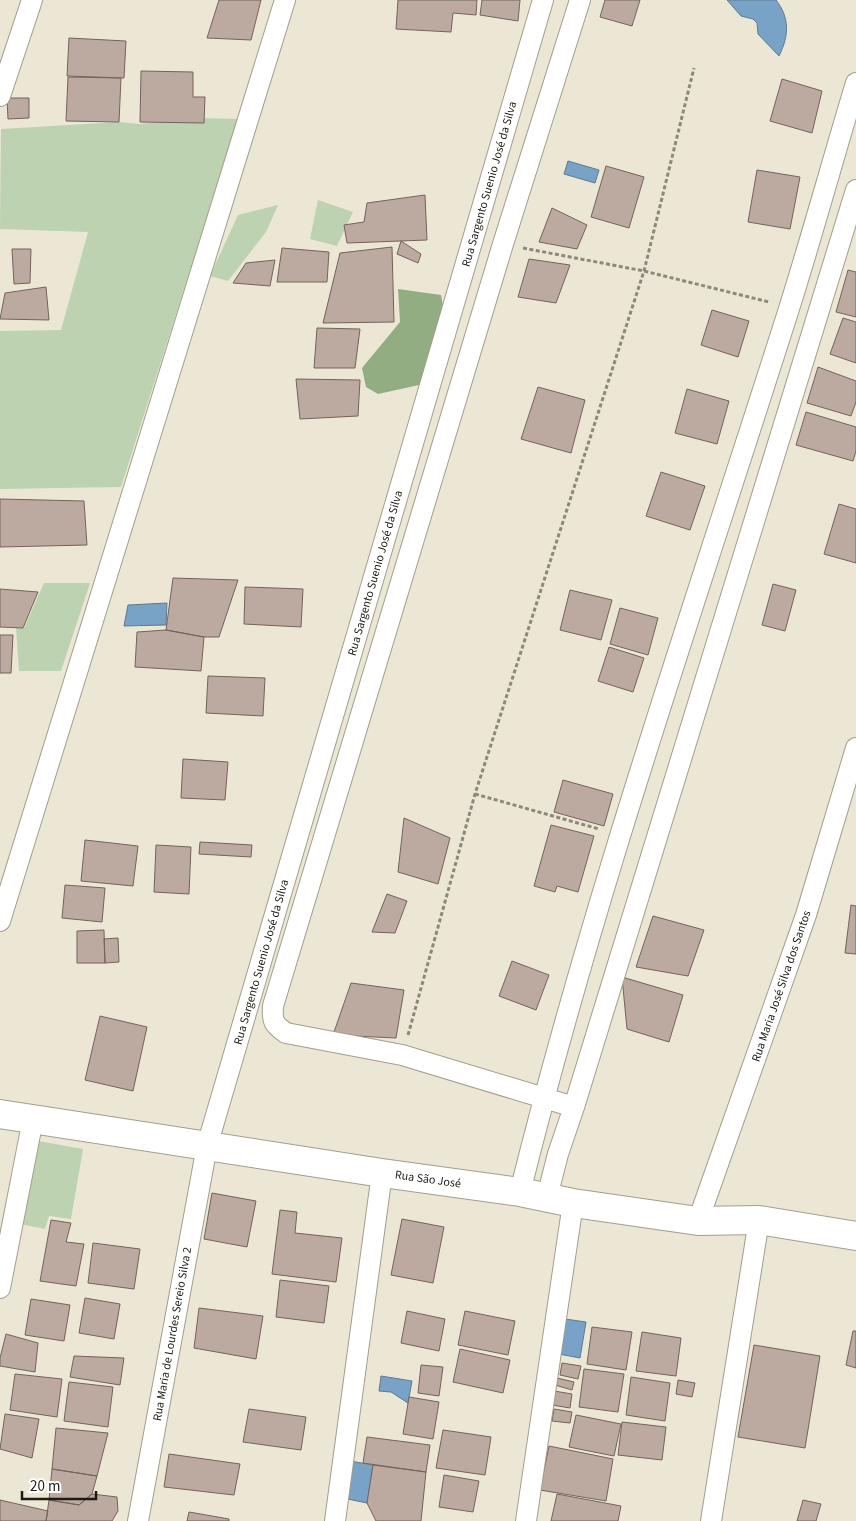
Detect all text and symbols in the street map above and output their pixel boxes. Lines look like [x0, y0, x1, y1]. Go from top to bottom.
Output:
street label: Rua Sargento Suenio José da Silva [458, 99, 521, 269]
street label: Rua Sargento Suenio José da Silva [344, 488, 407, 658]
street label: Rua Sargento Suenio José da Silva [230, 877, 293, 1047]
street label: Rua Maria José Silva dos Santos [748, 908, 815, 1064]
street label: Rua São José [394, 1166, 462, 1193]
street label: Rua Maria de Lourdes Sereio Silva 2 [149, 1246, 196, 1422]
scale bar [22, 1468, 96, 1500]
text: 20 m [30, 1476, 60, 1497]

